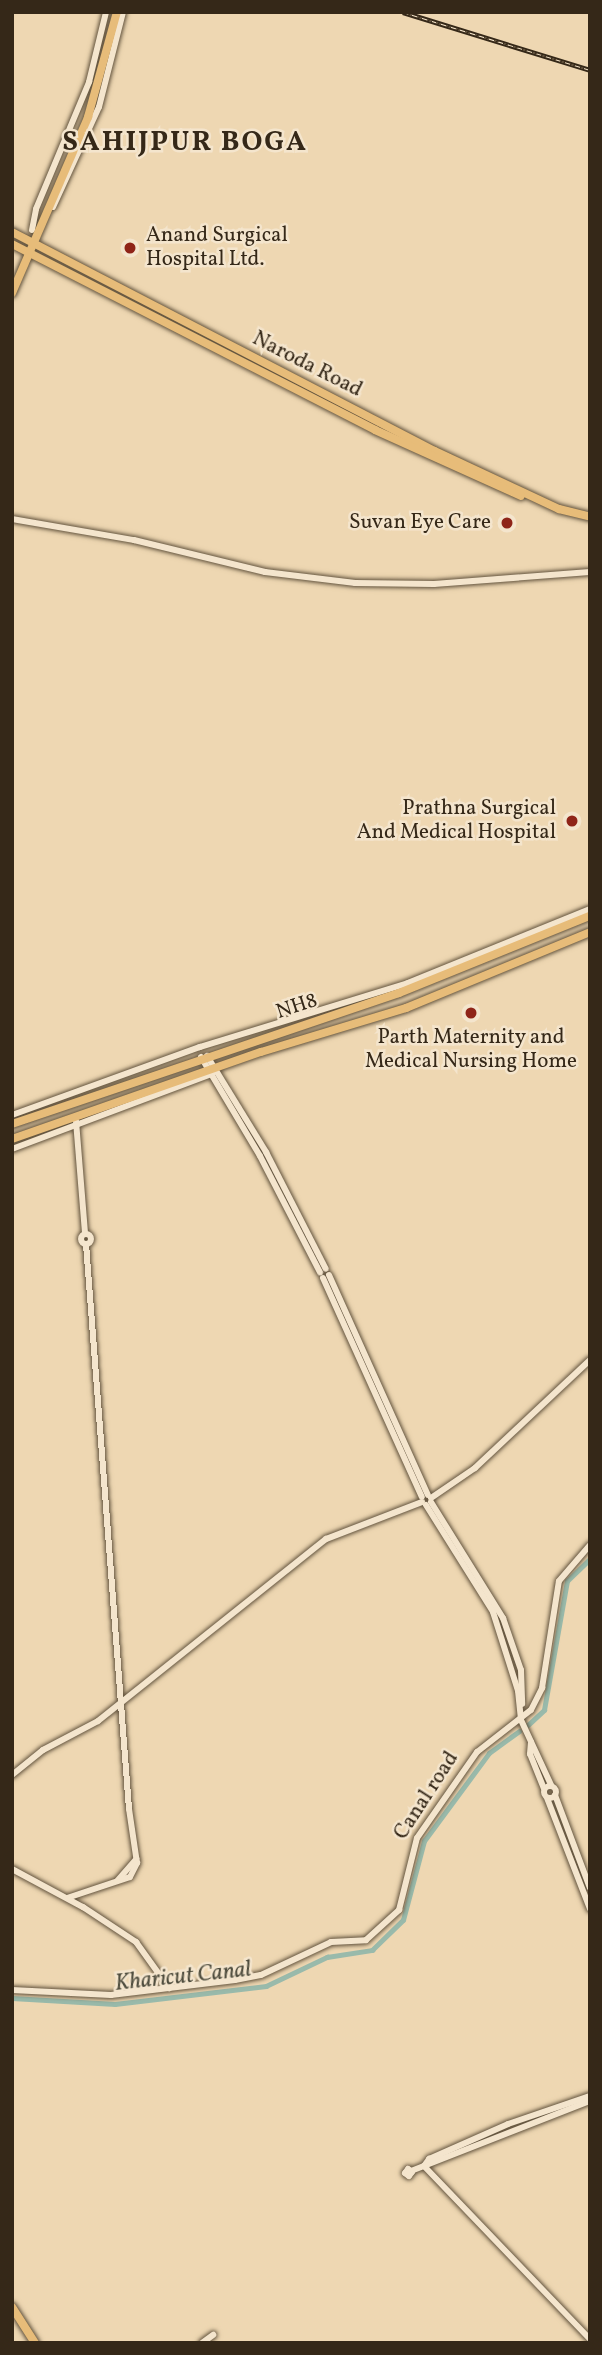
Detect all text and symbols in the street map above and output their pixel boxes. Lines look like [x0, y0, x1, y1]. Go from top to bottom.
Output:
district label: SAHIJPUR BOGA [64, 126, 306, 160]
place label: Anand Surgical Hospital Ltd. [146, 223, 288, 273]
marker: Anand Surgical Hospital Ltd. [120, 238, 140, 258]
street label: Naroda Road [248, 327, 366, 403]
place label: Suvan Eye Care [349, 510, 491, 536]
marker: Suvan Eye Care [497, 513, 517, 533]
place label: Prathna Surgical And Medical Hospital [357, 796, 556, 846]
marker: Prathna Surgical And Medical Hospital [562, 811, 582, 831]
street label: NH8 [273, 989, 321, 1025]
marker: Parth Maternity and Medical Nursing Home [461, 1003, 481, 1023]
place label: Parth Maternity and Medical Nursing Home [365, 1025, 577, 1075]
street label: Canal road [389, 1747, 465, 1845]
water label: Kharicut Canal [113, 1956, 253, 1998]

